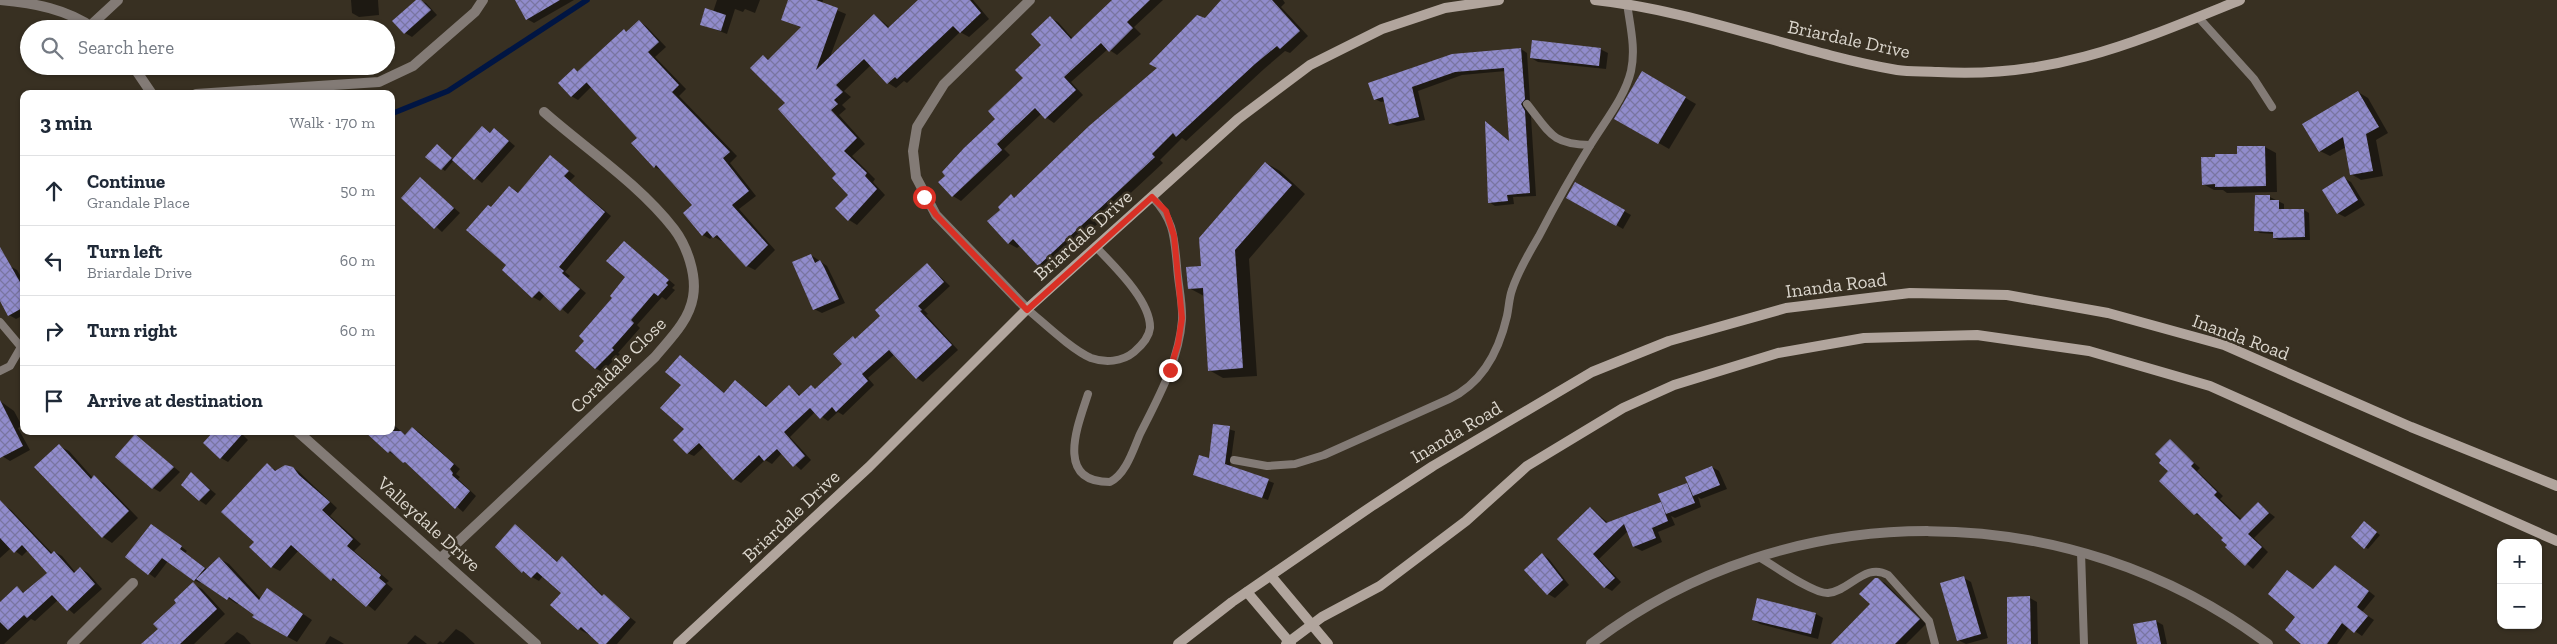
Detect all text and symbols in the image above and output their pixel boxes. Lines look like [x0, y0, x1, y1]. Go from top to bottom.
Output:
street label: Briardale Drive [1786, 15, 1912, 63]
search box [20, 20, 395, 75]
icon: search [38, 34, 66, 62]
text: Search here [78, 36, 174, 59]
text: 3 min [40, 110, 92, 135]
text: Walk · 170 m [290, 113, 375, 132]
text: Continue [87, 170, 165, 193]
icon: ahead [40, 177, 68, 205]
text: 50 m [340, 181, 375, 200]
street label: Briardale Drive [1029, 185, 1137, 285]
route start [913, 186, 936, 209]
text: Grandale Place [87, 193, 190, 212]
text: Turn left [87, 240, 162, 263]
icon: left [40, 247, 68, 275]
text: 60 m [340, 251, 375, 270]
text: Briardale Drive [87, 263, 192, 282]
street label: Inanda Road [1784, 267, 1889, 303]
street label: Inanda Road [2189, 309, 2293, 365]
street label: Coraldale Close [565, 312, 671, 418]
icon: right [40, 317, 68, 345]
text: Turn right [87, 319, 177, 342]
text: 60 m [340, 321, 375, 340]
route end [1159, 359, 1182, 382]
icon: arrive [40, 387, 68, 415]
text: Arrive at destination [87, 389, 263, 412]
street label: Inanda Road [1406, 396, 1506, 468]
street label: Briardale Drive [738, 465, 844, 567]
street label: Valleydale Drive [372, 471, 485, 576]
map controls [2497, 539, 2542, 629]
button: + [2497, 539, 2542, 584]
button: − [2497, 584, 2542, 629]

